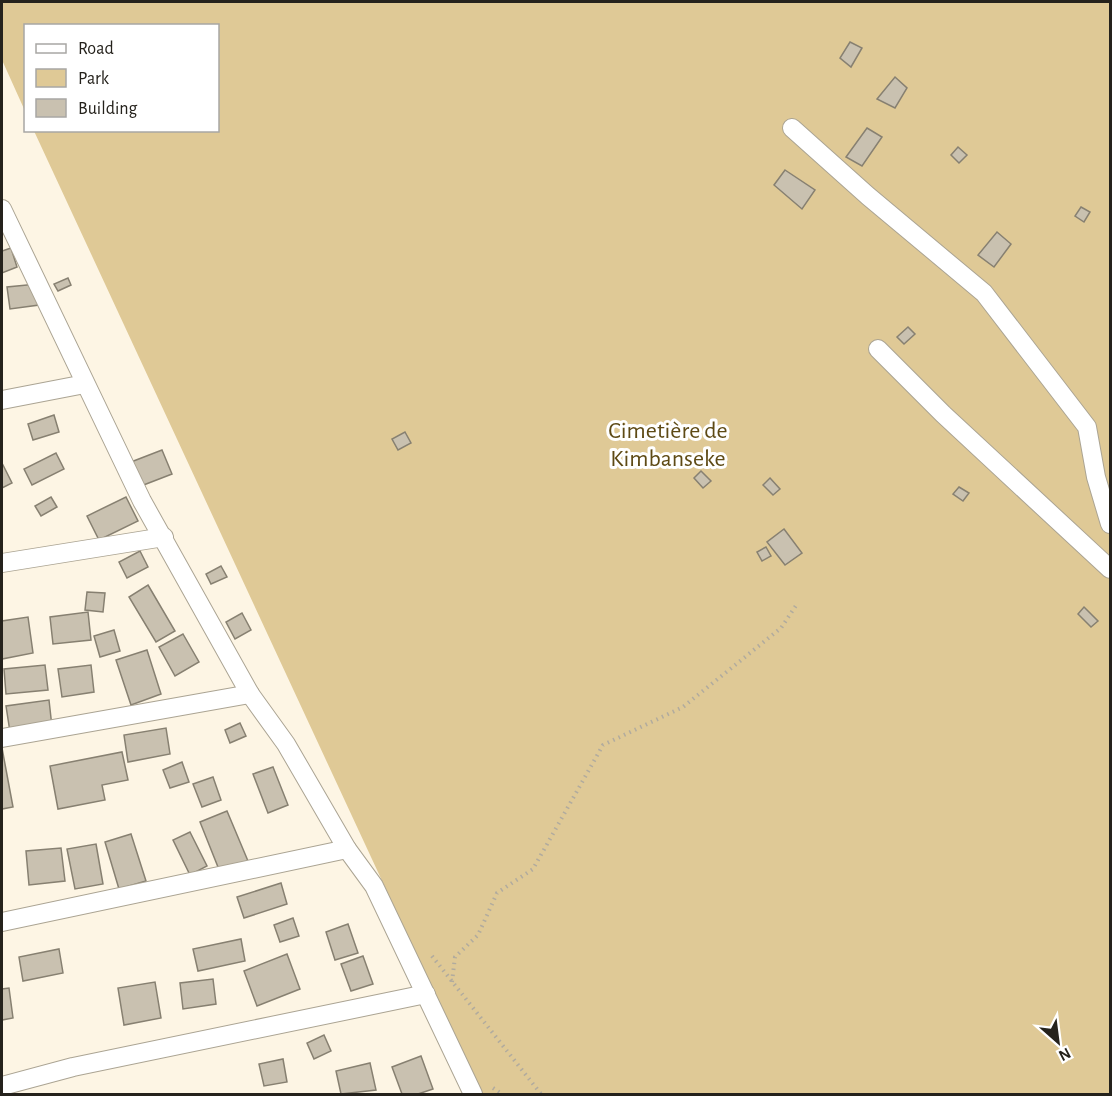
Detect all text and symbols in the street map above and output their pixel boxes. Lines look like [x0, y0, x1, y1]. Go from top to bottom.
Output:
legend [24, 24, 219, 132]
text: Road [78, 40, 114, 58]
text: Park [78, 70, 110, 88]
text: Building [78, 100, 138, 118]
park label: Cimetière de Kimbanseke [608, 419, 728, 471]
north arrow [1028, 1012, 1088, 1072]
text: N [1056, 1045, 1073, 1064]

